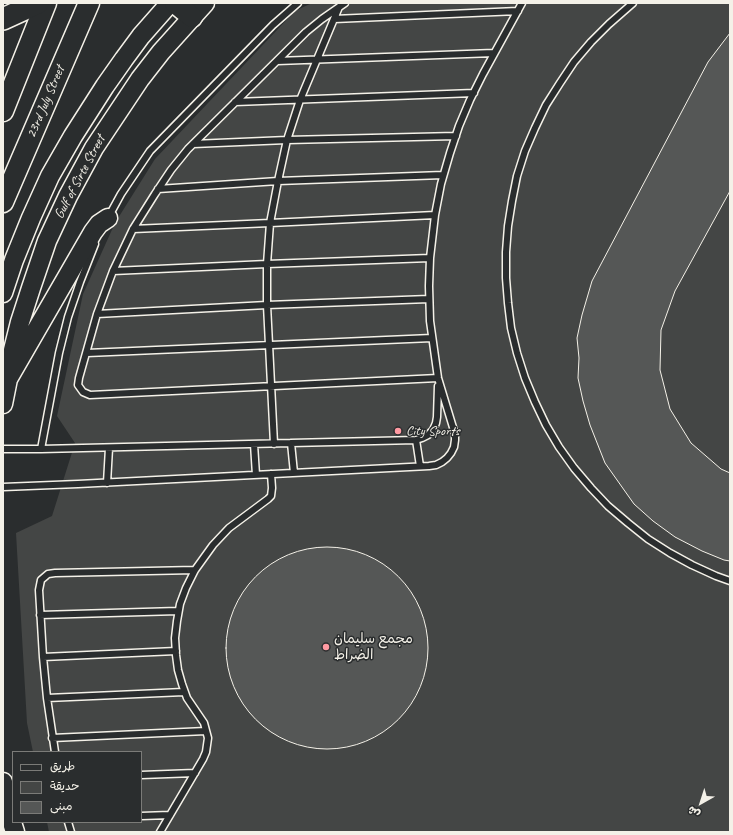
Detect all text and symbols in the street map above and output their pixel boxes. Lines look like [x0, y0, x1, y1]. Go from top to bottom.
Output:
street label: 23rd July Street [23, 63, 69, 141]
street label: Gulf of Sirte Street [51, 132, 109, 222]
place label: City Sports [406, 423, 460, 439]
marker: City Sports [393, 426, 403, 436]
place label: مجمع سليمان الضراط [334, 631, 413, 664]
marker: مجمع سليمان الضراط [321, 642, 331, 652]
legend [12, 751, 142, 823]
text: طريق [50, 758, 75, 774]
text: حديقة [50, 778, 79, 794]
north arrow [681, 783, 721, 823]
text: مبنى [50, 798, 73, 814]
text: ش [684, 803, 703, 822]

